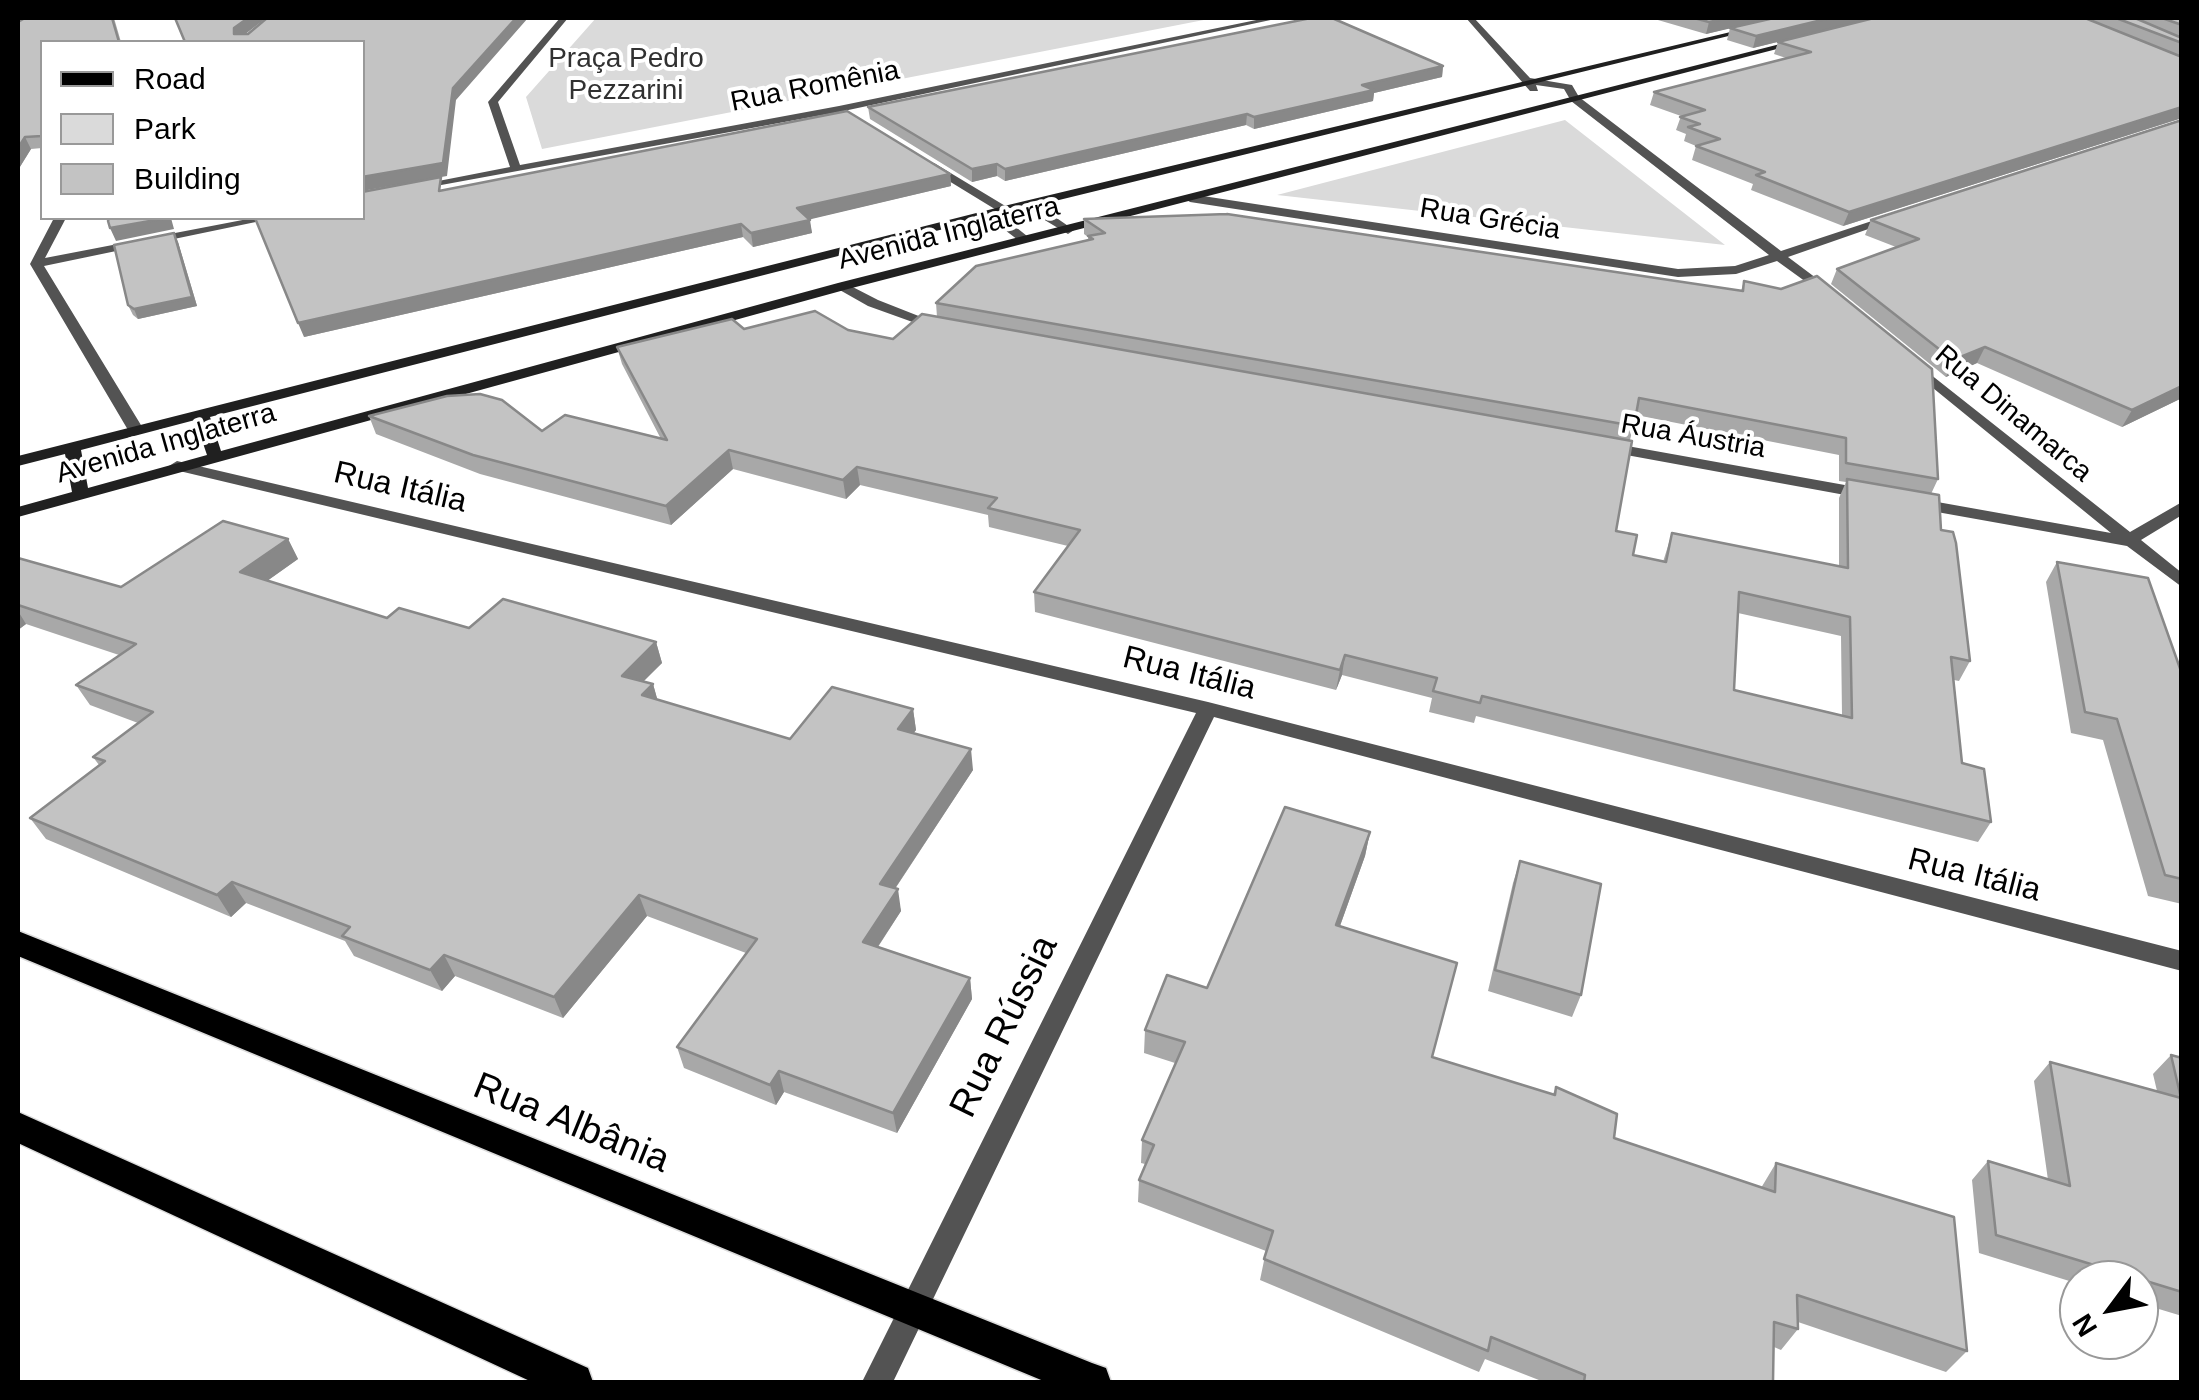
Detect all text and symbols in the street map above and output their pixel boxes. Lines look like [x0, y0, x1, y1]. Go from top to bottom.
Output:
legend [40, 40, 365, 220]
park label: Praça Pedro Pezzarini [548, 42, 704, 108]
street label: Rua Romênia [728, 54, 902, 120]
text: Road [134, 62, 206, 95]
text: Park [134, 112, 196, 145]
text: Building [134, 162, 241, 195]
street label: Avenida Inglaterra [835, 190, 1063, 278]
street label: Rua Grécia [1417, 192, 1563, 248]
street label: Rua Dinamarca [1928, 339, 2098, 489]
street label: Avenida Inglaterra [52, 397, 280, 491]
street label: Rua Áustria [1618, 408, 1768, 466]
street label: Rua Itália [330, 454, 470, 522]
street label: Rua Itália [1119, 639, 1259, 709]
street label: Rua Itália [1904, 841, 2044, 911]
street label: Rua Rússia [941, 929, 1069, 1125]
street label: Rua Albânia [466, 1064, 676, 1184]
north arrow [2059, 1260, 2159, 1360]
text: N [2066, 1308, 2103, 1342]

